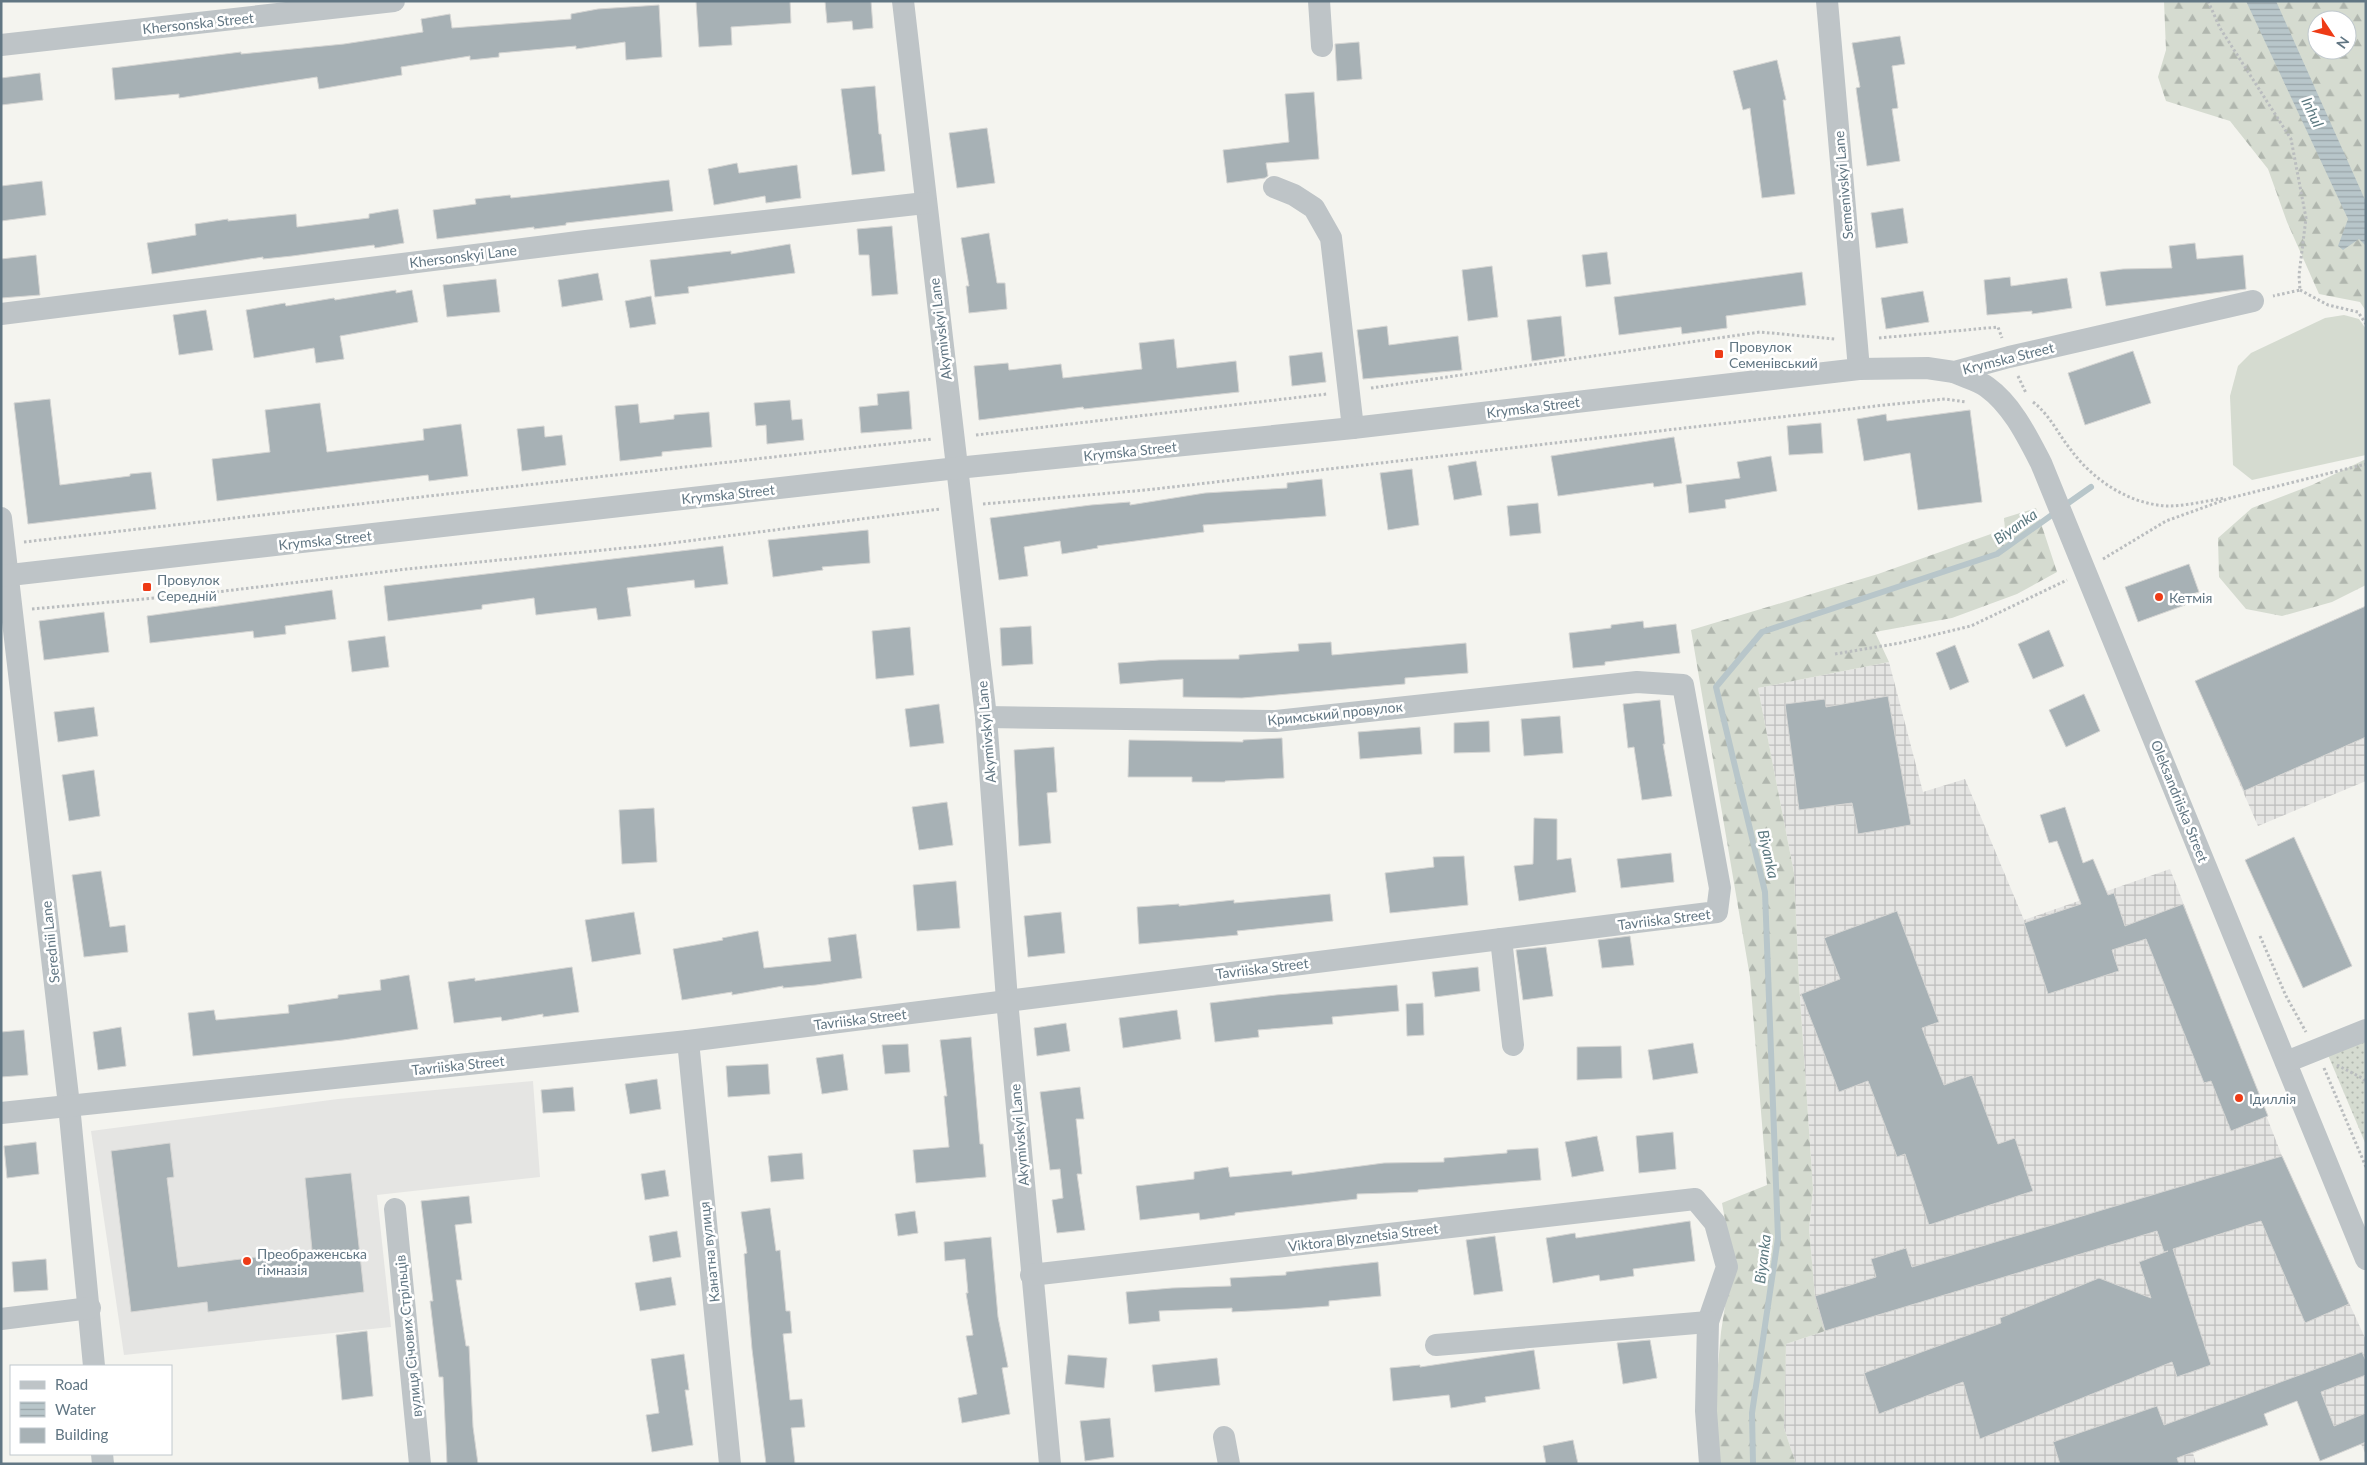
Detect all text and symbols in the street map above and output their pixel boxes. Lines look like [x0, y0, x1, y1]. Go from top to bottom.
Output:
street label: Khersonska Street [141, 9, 255, 37]
north arrow [2307, 10, 2357, 60]
text: N [2333, 33, 2353, 52]
water label: Inhul [2298, 94, 2328, 130]
street label: Semenivskyi Lane [1830, 130, 1856, 240]
street label: Khersonskyi Lane [408, 241, 518, 271]
street label: Akymivskyi Lane [925, 277, 955, 381]
place label: Провулок Семенівський [1729, 338, 1818, 371]
street label: Krymska Street [1960, 338, 2056, 378]
marker: Провулок Семенівський [1713, 348, 1725, 360]
street label: Krymska Street [1485, 393, 1581, 421]
street label: Krymska Street [1083, 438, 1177, 464]
street label: Krymska Street [681, 481, 775, 507]
water label: Biyanka [1990, 504, 2041, 548]
street label: Krymska Street [278, 527, 372, 553]
place label: Провулок Середній [157, 571, 220, 604]
marker: Провулок Середній [141, 581, 153, 593]
place label: Кетмія [2169, 589, 2212, 606]
marker: Кетмія [2153, 591, 2165, 603]
street label: Akymivskyi Lane [973, 680, 999, 784]
street label: Кримський провулок [1267, 697, 1404, 729]
street label: Oleksandriiska Street [2148, 738, 2212, 864]
water label: Biyanka [1755, 828, 1783, 880]
street label: Serednii Lane [37, 900, 63, 984]
street label: Tavriiska Street [1617, 905, 1711, 933]
street label: Tavriiska Street [1215, 954, 1309, 982]
street label: Tavriiska Street [813, 1005, 907, 1033]
street label: Tavriiska Street [411, 1052, 505, 1078]
street label: Akymivskyi Lane [1006, 1083, 1032, 1187]
place label: Ідиллія [2249, 1090, 2296, 1107]
marker: Ідиллія [2233, 1092, 2245, 1104]
street label: Канатна вулиця [695, 1201, 723, 1303]
street label: Viktora Blyznetsia Street [1287, 1219, 1439, 1255]
water label: Biyanka [1750, 1233, 1774, 1285]
place label: Преображенська гімназія [257, 1245, 367, 1278]
street label: вулиця Січових Стрільців [391, 1254, 425, 1418]
marker: Преображенська гімназія [241, 1255, 253, 1267]
legend [10, 1365, 172, 1455]
text: Road [55, 1375, 88, 1393]
text: Water [55, 1400, 96, 1418]
text: Building [55, 1425, 108, 1443]

